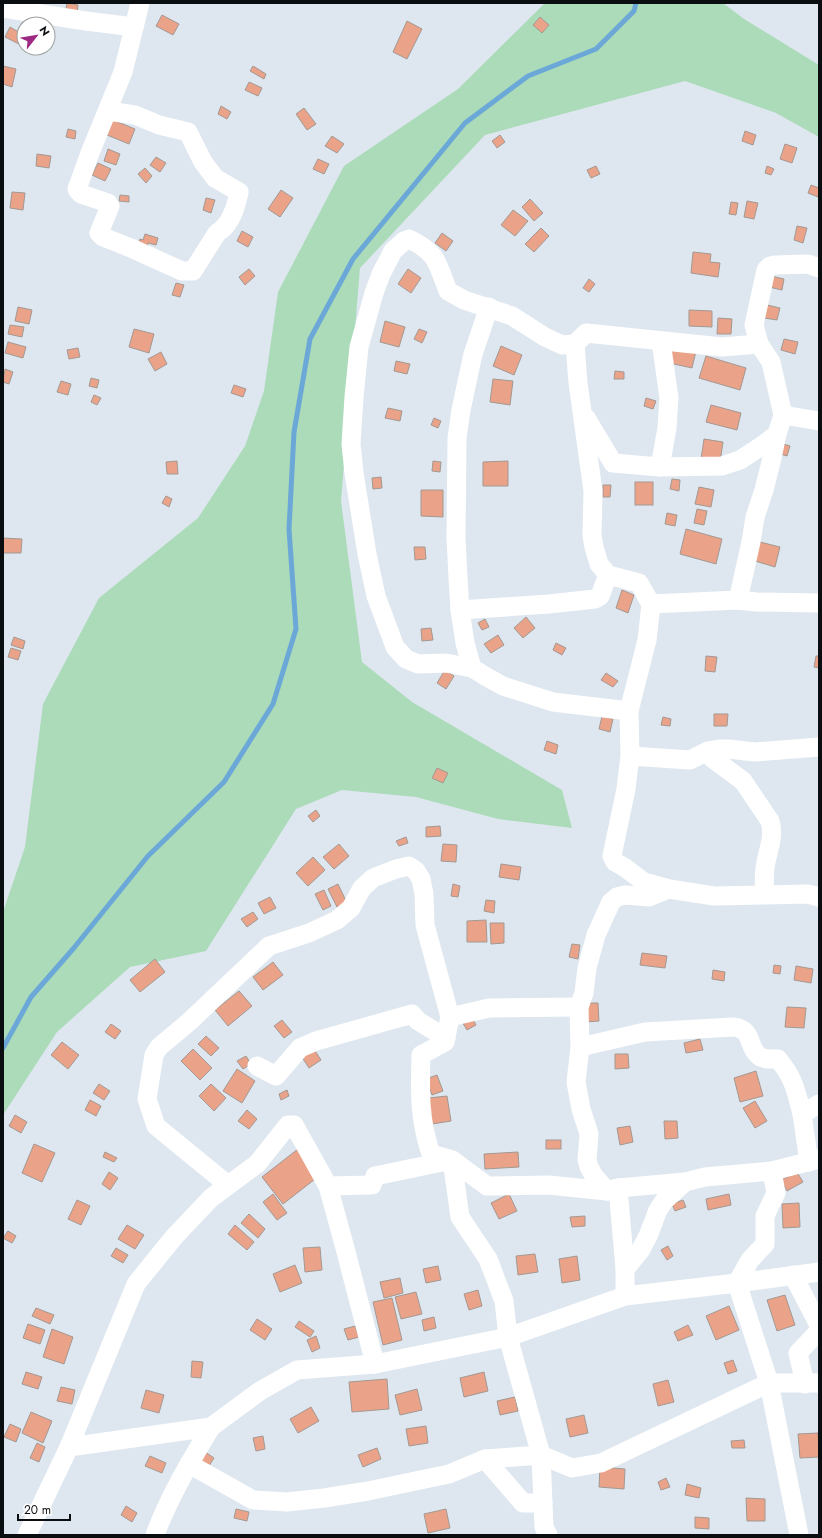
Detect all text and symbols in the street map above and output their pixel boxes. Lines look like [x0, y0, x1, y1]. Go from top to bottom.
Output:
north arrow [16, 16, 56, 56]
text: N [35, 23, 54, 39]
scale bar [18, 1496, 70, 1522]
text: 20 m [24, 1501, 51, 1519]

